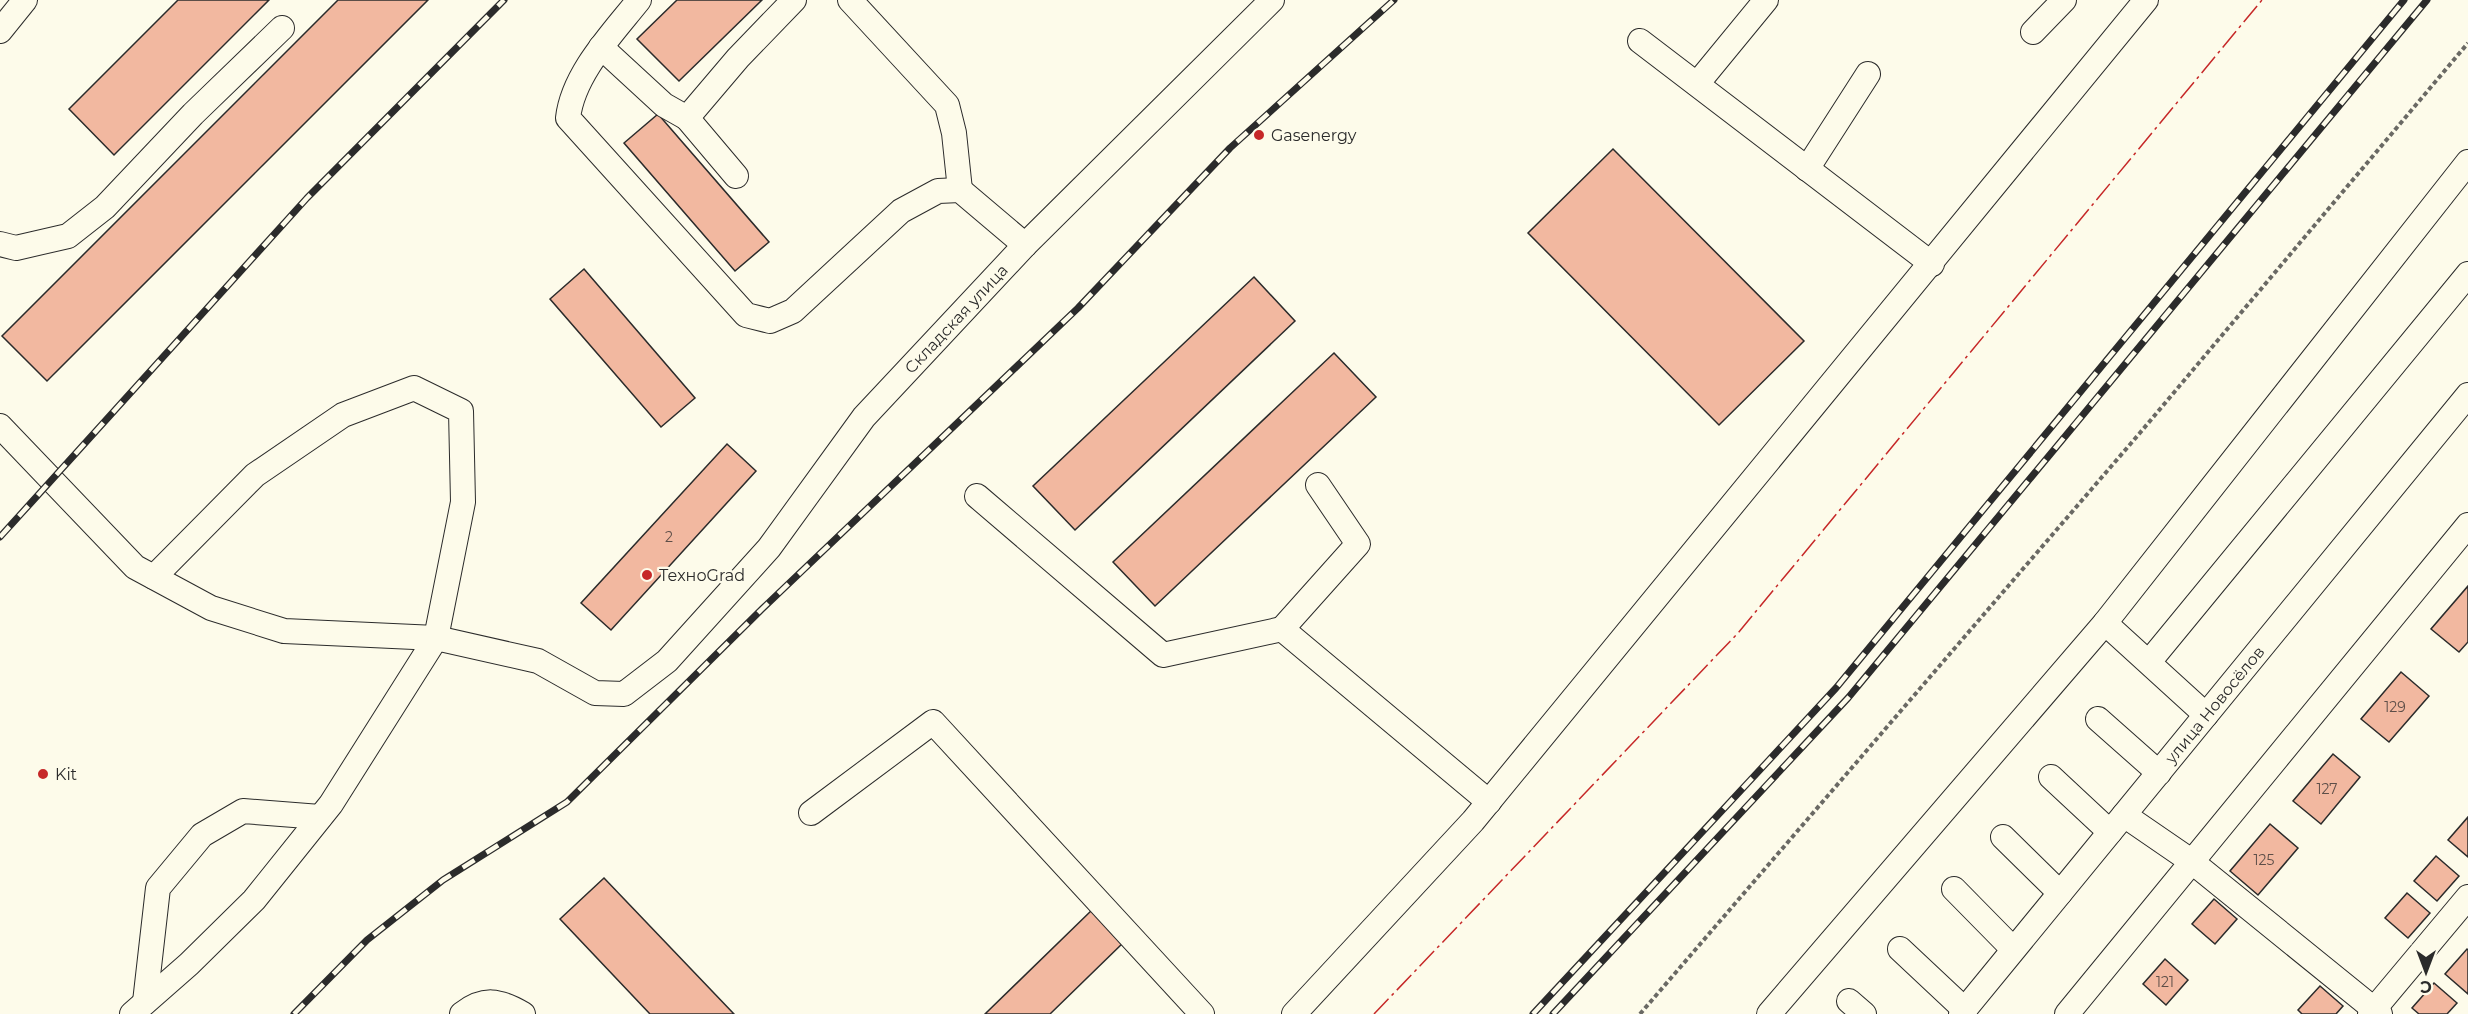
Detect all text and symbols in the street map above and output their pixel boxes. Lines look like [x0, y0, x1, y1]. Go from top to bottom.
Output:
place label: Gasenergy [1271, 126, 1357, 145]
marker: Gasenergy [1252, 128, 1266, 142]
street label: Складская улица [901, 261, 1012, 377]
house number: 2 [665, 528, 673, 546]
place label: ТехноGrad [659, 566, 745, 585]
marker: ТехноGrad [640, 568, 654, 582]
street label: улица Новосёлов [2161, 642, 2268, 768]
house number: 129 [2384, 698, 2406, 716]
place label: Kit [55, 765, 78, 784]
marker: Kit [36, 767, 50, 781]
house number: 127 [2316, 780, 2338, 798]
house number: 125 [2254, 851, 2275, 869]
north arrow [2396, 942, 2456, 1002]
house number: 121 [2156, 973, 2174, 991]
text: С [2420, 977, 2432, 996]

